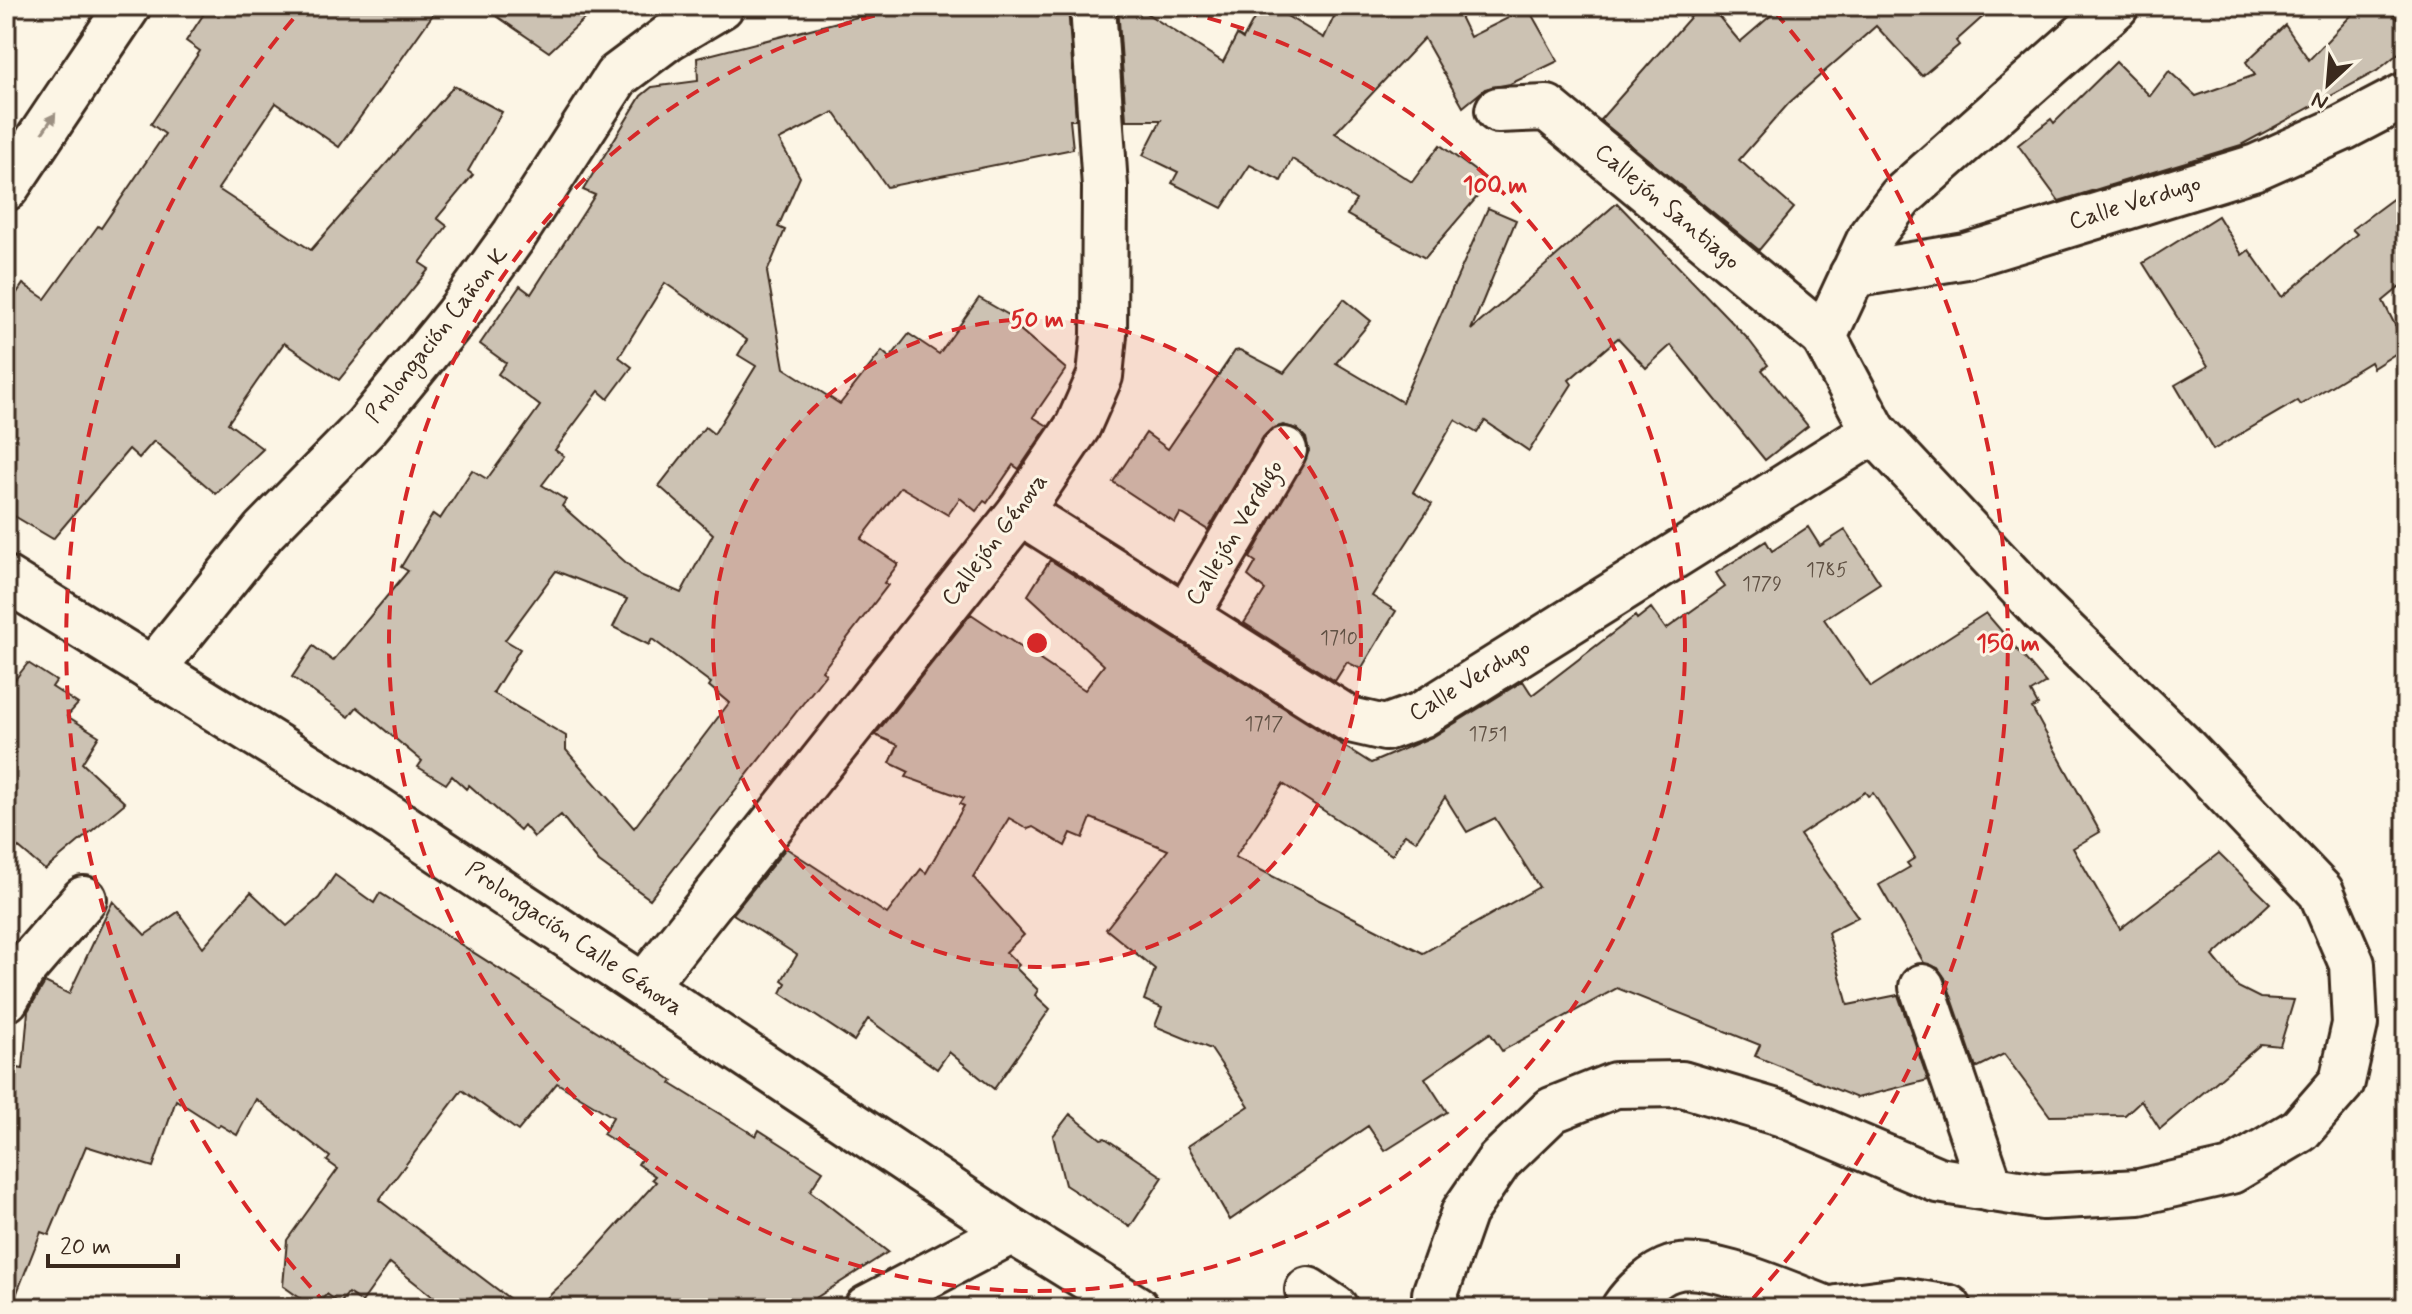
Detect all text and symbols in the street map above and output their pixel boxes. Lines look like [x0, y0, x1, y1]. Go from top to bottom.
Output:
north arrow [2288, 44, 2368, 124]
text: N [2307, 84, 2333, 116]
one-way arrow [42, 113, 57, 134]
street label: Callejón Santiago [1588, 137, 1746, 277]
street label: Calle Verdugo [2065, 168, 2205, 238]
text: 100 m [1463, 171, 1527, 202]
street label: Prolongación Cañon K [358, 241, 517, 431]
text: 50 m [1010, 305, 1064, 336]
street label: Callejón Verdugo [1179, 454, 1293, 613]
street label: Callejón Génova [935, 467, 1055, 613]
house number: 1785 [1806, 557, 1848, 584]
house number: 1779 [1742, 571, 1782, 598]
house number: 1710 [1320, 625, 1358, 652]
centre of rings [1023, 629, 1051, 657]
text: 150 m [1976, 629, 2040, 660]
street label: Calle Verdugo [1404, 633, 1536, 729]
house number: 1717 [1245, 711, 1283, 738]
house number: 1751 [1468, 721, 1508, 748]
street label: Prolongación Calle Génova [458, 855, 689, 1025]
scale bar [48, 1218, 178, 1268]
text: 20 m [60, 1232, 111, 1263]

